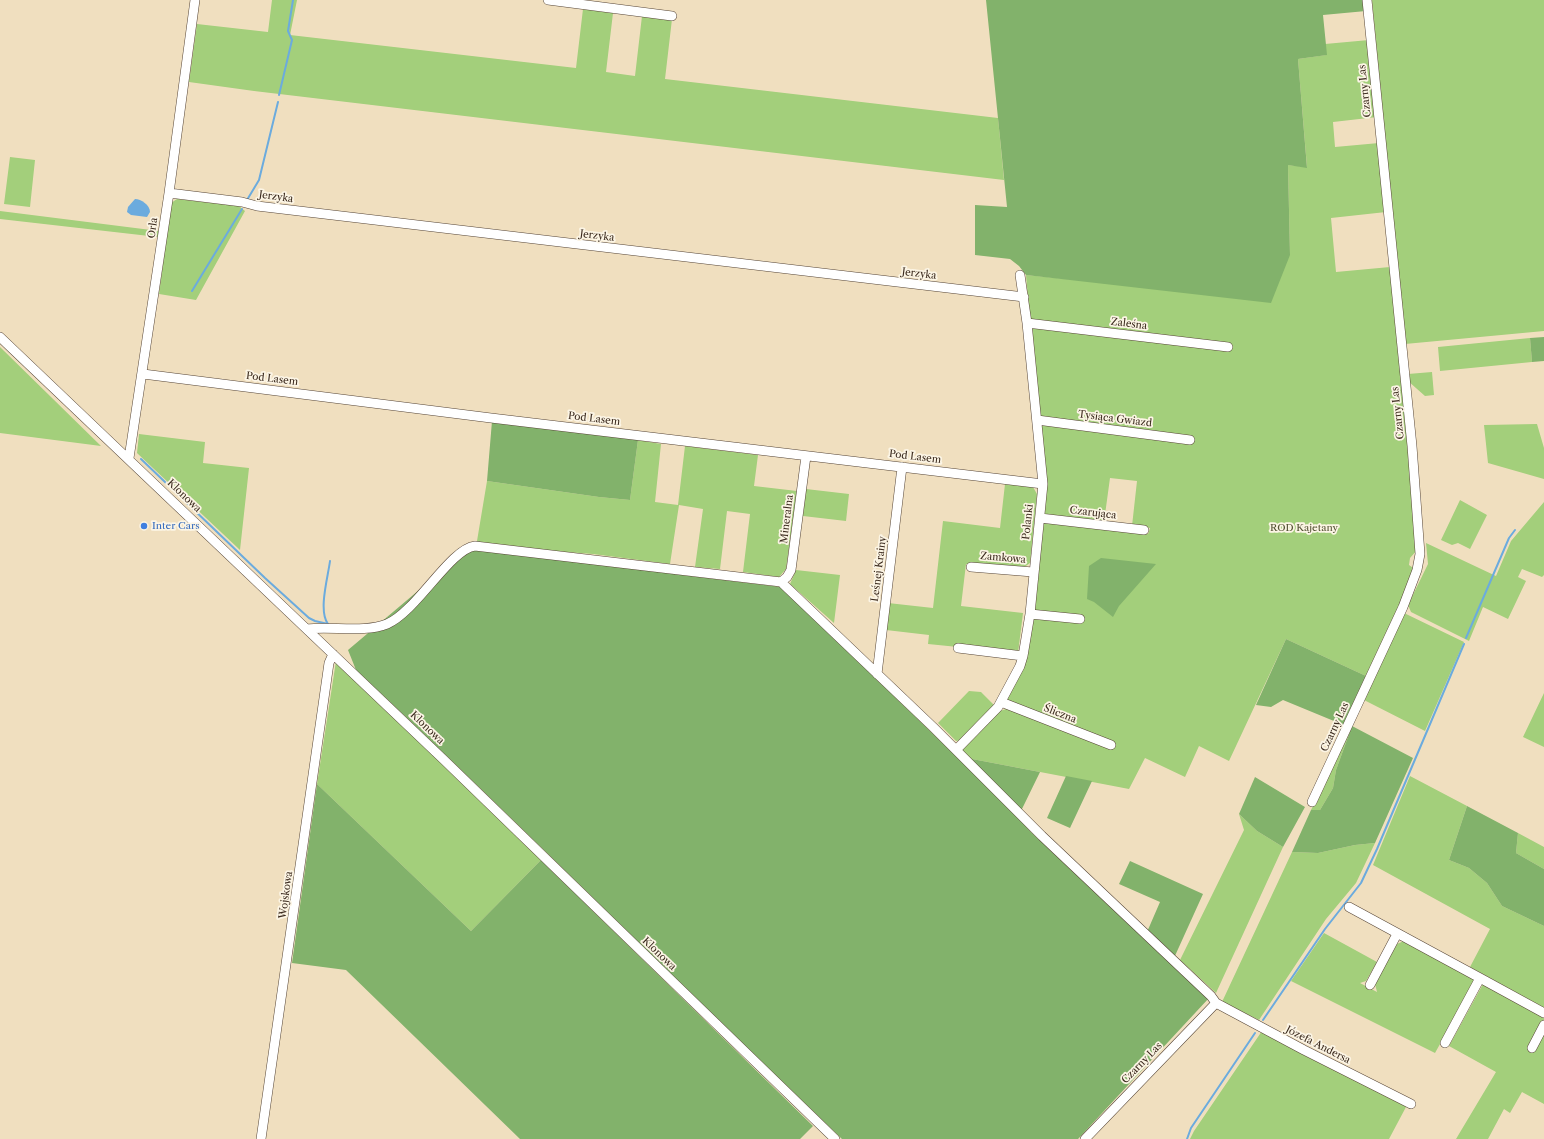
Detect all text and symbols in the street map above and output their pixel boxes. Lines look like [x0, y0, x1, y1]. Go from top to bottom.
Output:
street label: Czarny Las [1356, 64, 1374, 118]
street label: Jerzyka [258, 189, 294, 205]
street label: Orla [146, 217, 160, 239]
street label: Jerzyka [579, 228, 615, 244]
street label: Jerzyka [901, 266, 937, 282]
street label: Zaleśna [1110, 316, 1148, 332]
street label: Pod Lasem [245, 370, 299, 388]
street label: Czarny Las [1389, 386, 1407, 440]
street label: Tysiąca Gwiazd [1077, 409, 1153, 429]
street label: Pod Lasem [567, 410, 621, 428]
street label: Pod Lasem [888, 448, 942, 466]
street label: Klonowa [165, 477, 203, 515]
street label: Mineralna [778, 494, 796, 544]
street label: Polanki [1020, 504, 1036, 540]
street label: Czarująca [1069, 504, 1117, 522]
place label: Inter Cars [152, 520, 200, 532]
marker: Inter Cars [139, 521, 149, 531]
park label: ROD Kajetany [1270, 522, 1338, 534]
street label: Leśnej Krainy [869, 536, 889, 602]
street label: Zamkowa [980, 550, 1026, 566]
street label: Czarny Las [1318, 701, 1352, 753]
street label: Śliczna [1042, 702, 1078, 726]
street label: Klonowa [408, 709, 446, 747]
street label: Wojskowa [277, 870, 295, 920]
street label: Klonowa [640, 935, 678, 973]
street label: Józefa Andersa [1284, 1024, 1352, 1066]
street label: Czarny Las [1119, 1040, 1165, 1086]

